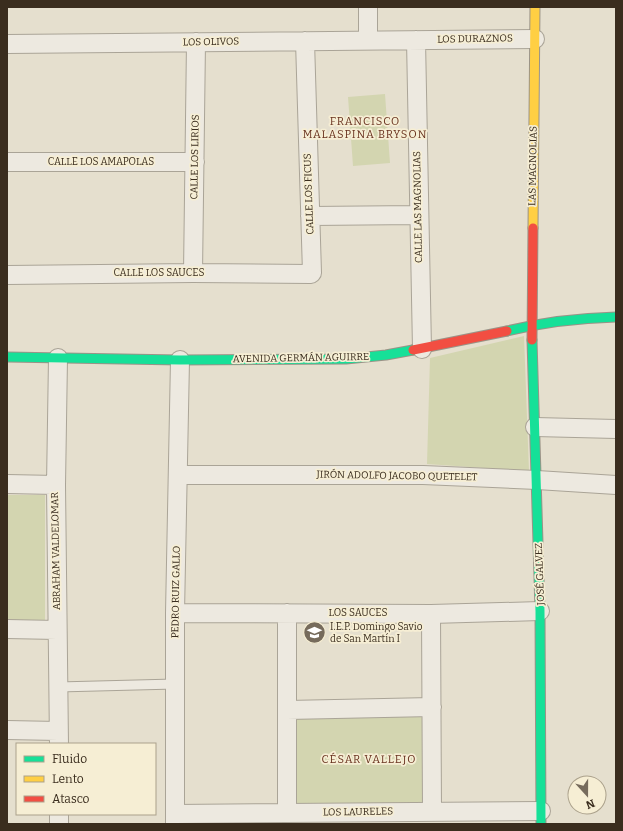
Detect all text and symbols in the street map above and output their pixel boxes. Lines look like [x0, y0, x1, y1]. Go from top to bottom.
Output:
street label: LOS DURAZNOS [437, 32, 513, 46]
street label: LOS OLIVOS [183, 36, 239, 48]
street label: CALLE LOS LIRIOS [188, 114, 202, 200]
district label: FRANCISCO MALASPINA BRYSON [303, 115, 427, 141]
street label: LAS MAGNOLIAS [526, 126, 540, 206]
street label: CALLE LAS MAGNOLIAS [411, 151, 425, 263]
street label: CALLE LOS FICUS [302, 153, 316, 235]
street label: CALLE LOS AMAPOLAS [48, 156, 154, 168]
street label: CALLE LOS SAUCES [114, 267, 204, 279]
street label: AVENIDA GERMÁN AGUIRRE [233, 349, 369, 365]
street label: JIRÓN ADOLFO JACOBO QUETELET [315, 467, 478, 483]
street label: ABRAHAM VALDELOMAR [49, 492, 63, 610]
street label: JOSÉ GALVEZ [531, 543, 547, 607]
street label: PEDRO RUIZ GALLO [169, 546, 183, 638]
street label: LOS SAUCES [329, 607, 387, 619]
school or university icon: I.E.P. Domingo Savio de San Martín I [301, 620, 327, 646]
place label: I.E.P. Domingo Savio de San Martín I [330, 621, 423, 645]
legend [16, 743, 156, 815]
text: Fluido [52, 752, 87, 766]
district label: CÉSAR VALLEJO [322, 752, 416, 766]
text: Lento [52, 772, 84, 786]
north arrow [567, 775, 607, 815]
text: Atasco [52, 792, 90, 806]
text: N [584, 796, 597, 812]
street label: LOS LAURELES [323, 805, 393, 819]

